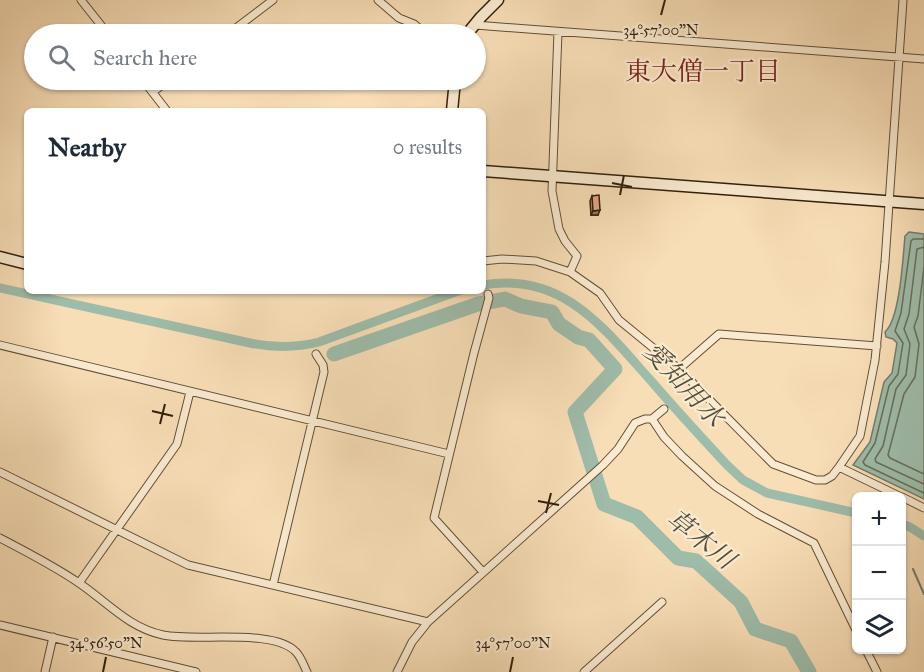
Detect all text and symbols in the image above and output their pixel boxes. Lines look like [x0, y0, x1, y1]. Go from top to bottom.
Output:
text: 34°57'00"N [623, 21, 699, 39]
search box [24, 24, 486, 90]
icon: search [45, 41, 78, 74]
text: Search here [93, 44, 197, 71]
district label: 東大僧一丁目 [625, 55, 781, 87]
text: Nearby [48, 131, 126, 163]
text: 0 results [393, 135, 462, 159]
water label: 愛知用水 [637, 335, 733, 435]
map controls [852, 492, 906, 654]
button: + [852, 492, 906, 546]
water label: 草木川 [660, 502, 744, 577]
button: − [852, 546, 906, 600]
button: layers [852, 600, 906, 654]
text: 34°56'50"N [69, 634, 143, 652]
text: 34°57'00"N [475, 634, 551, 652]

